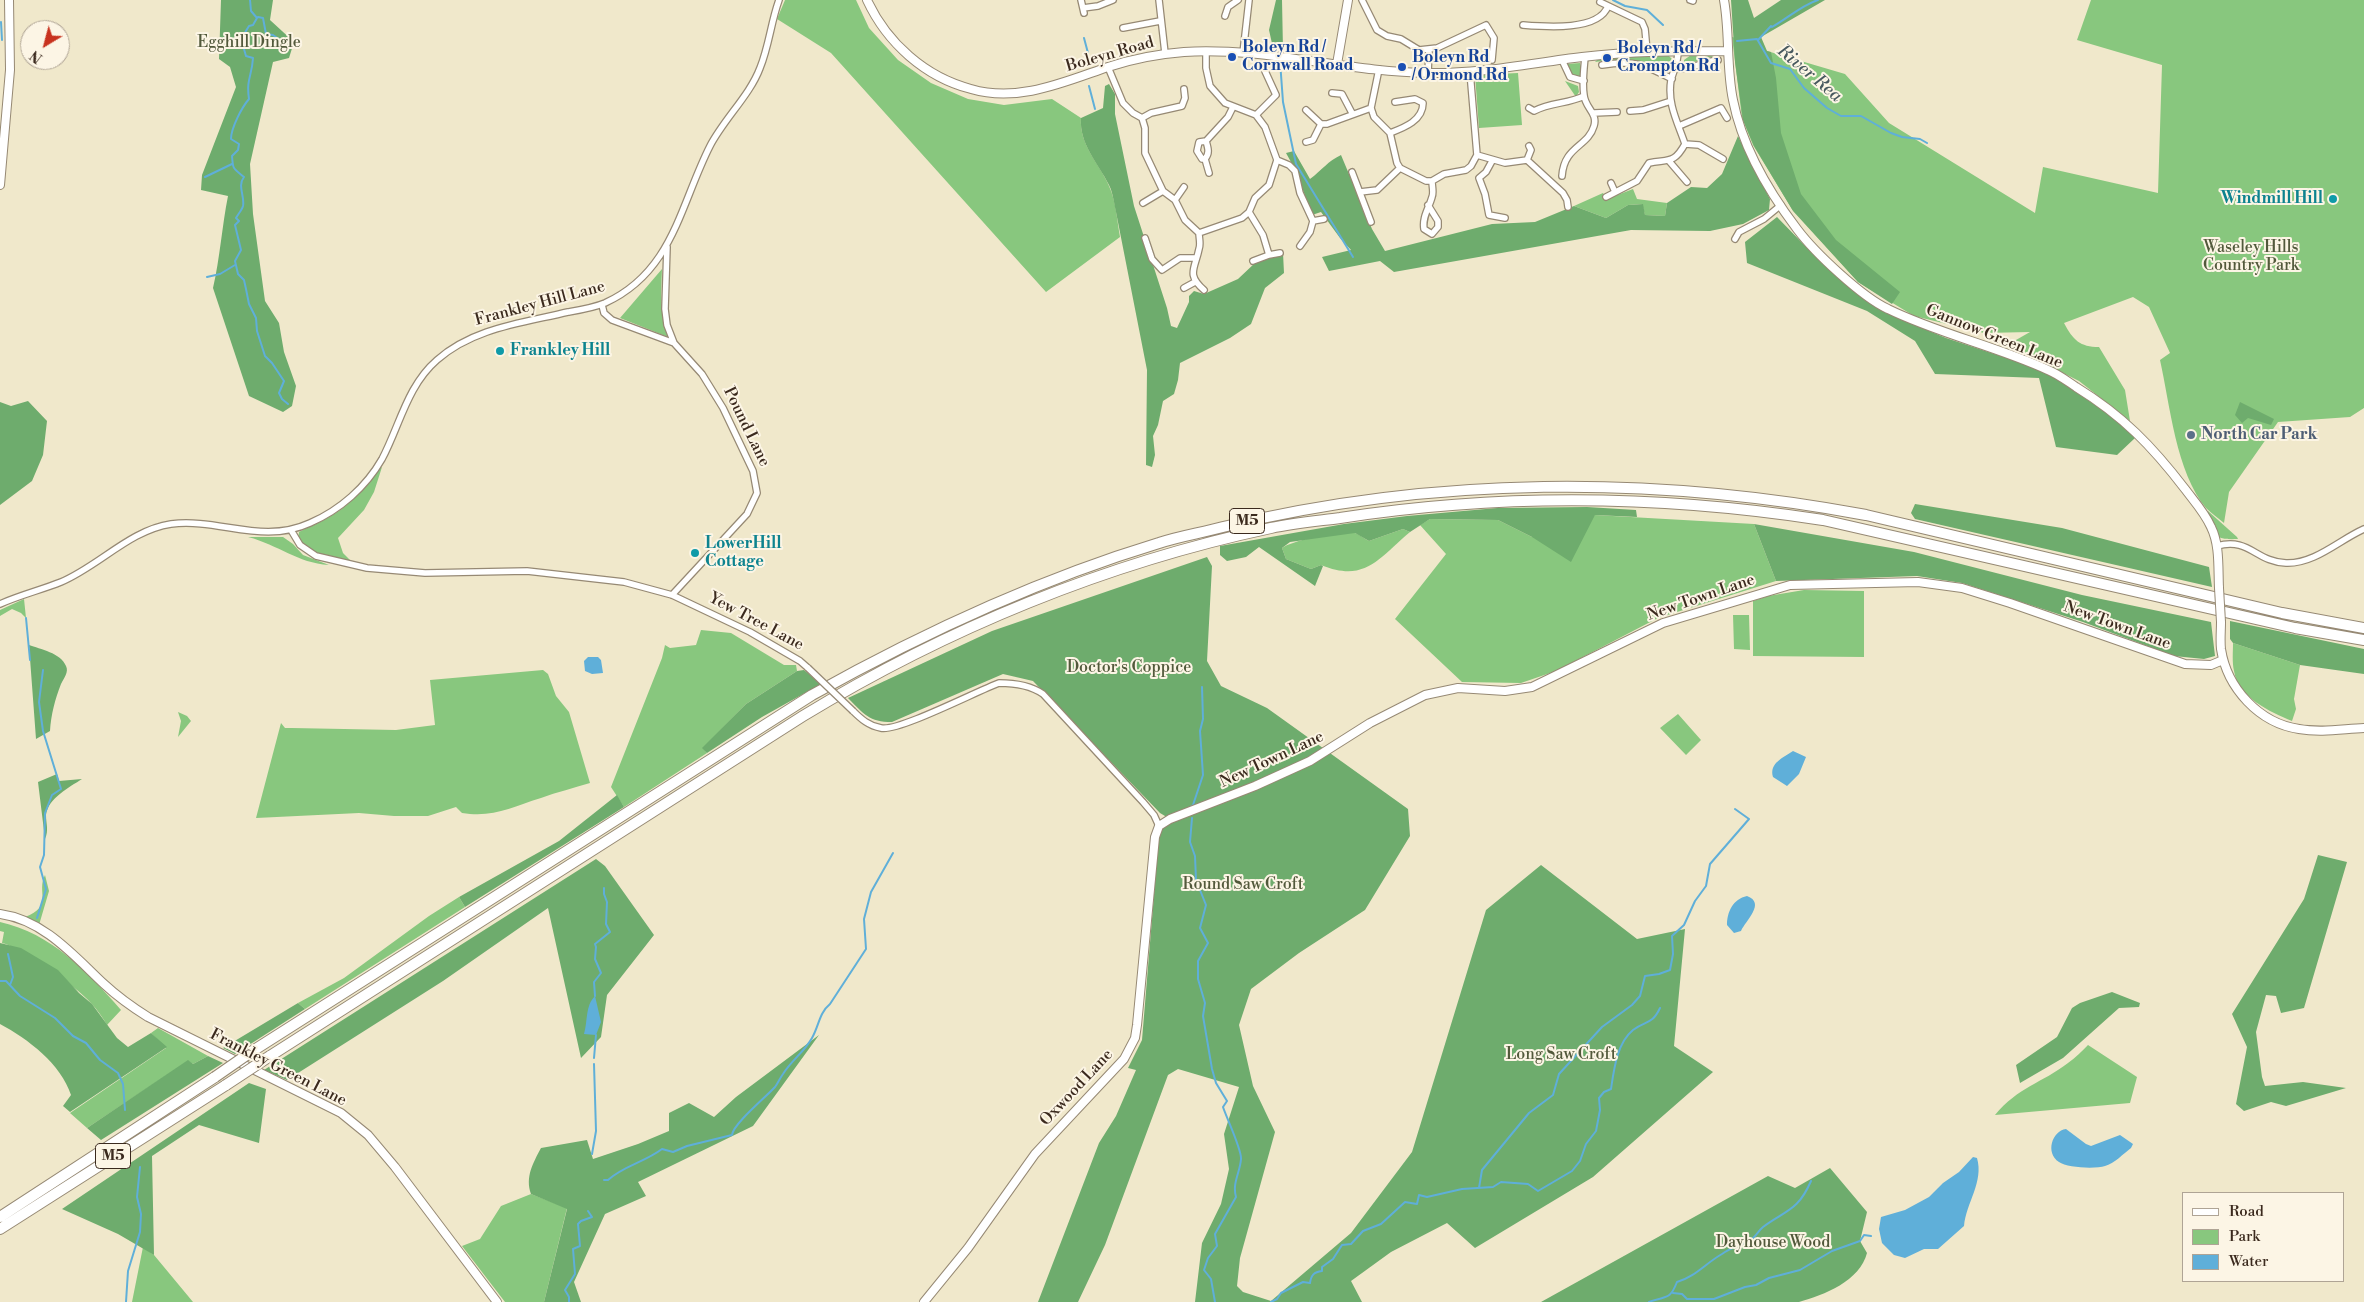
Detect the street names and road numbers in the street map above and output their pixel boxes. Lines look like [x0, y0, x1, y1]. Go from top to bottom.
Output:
street label: Boleyn Road [1064, 33, 1156, 77]
street label: Frankley Hill Lane [473, 277, 607, 331]
street label: Gannow Green Lane [1923, 301, 2065, 373]
street label: Pound Lane [718, 384, 774, 470]
road number: M5 [1230, 508, 1264, 534]
street label: New Town Lane [1645, 571, 1757, 625]
street label: Yew Tree Lane [705, 589, 807, 655]
street label: New Town Lane [2061, 598, 2173, 654]
street label: New Town Lane [1217, 727, 1327, 793]
street label: Frankley Green Lane [206, 1025, 350, 1111]
street label: Oxwood Lane [1037, 1046, 1117, 1130]
road number: M5 [96, 1144, 130, 1168]

